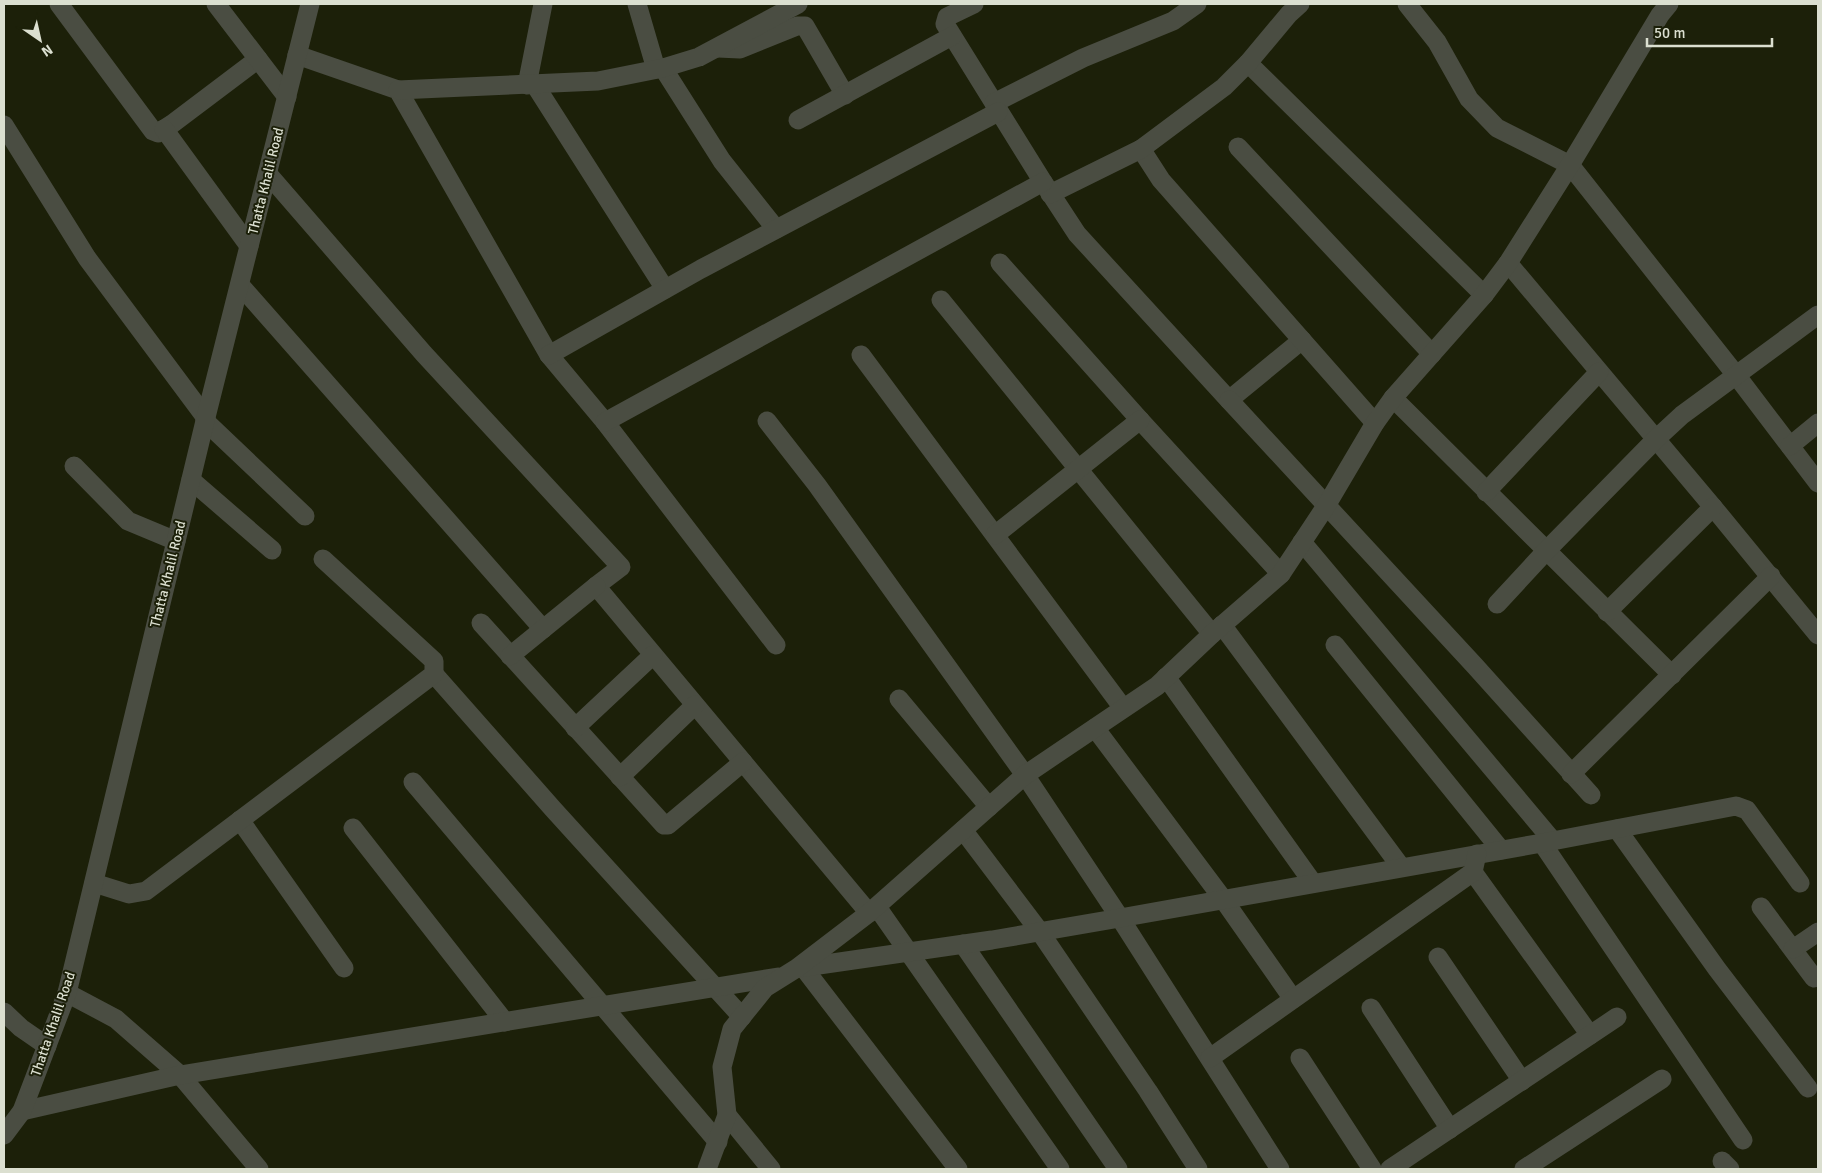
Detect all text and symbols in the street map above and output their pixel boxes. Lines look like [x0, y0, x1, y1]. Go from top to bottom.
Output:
north arrow [15, 15, 65, 65]
scale bar [1647, 15, 1772, 47]
text: 50 m [1654, 24, 1685, 42]
text: N [38, 41, 56, 60]
street label: Thatta Khalil Road [245, 126, 287, 236]
street label: Thatta Khalil Road [147, 519, 189, 629]
street label: Thatta Khalil Road [27, 969, 79, 1079]

